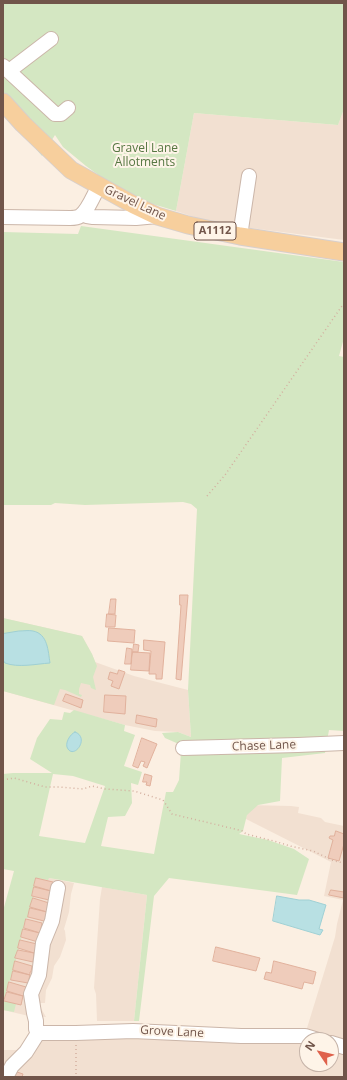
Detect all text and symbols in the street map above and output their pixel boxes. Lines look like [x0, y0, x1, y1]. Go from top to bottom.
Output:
park label: Gravel Lane Allotments [112, 142, 178, 170]
street label: Gravel Lane [102, 182, 168, 224]
road number: A1112 [194, 222, 236, 240]
street label: Chase Lane [232, 738, 296, 754]
street label: Grove Lane [140, 1023, 204, 1041]
north arrow [299, 1032, 339, 1072]
text: N [301, 1037, 318, 1053]

